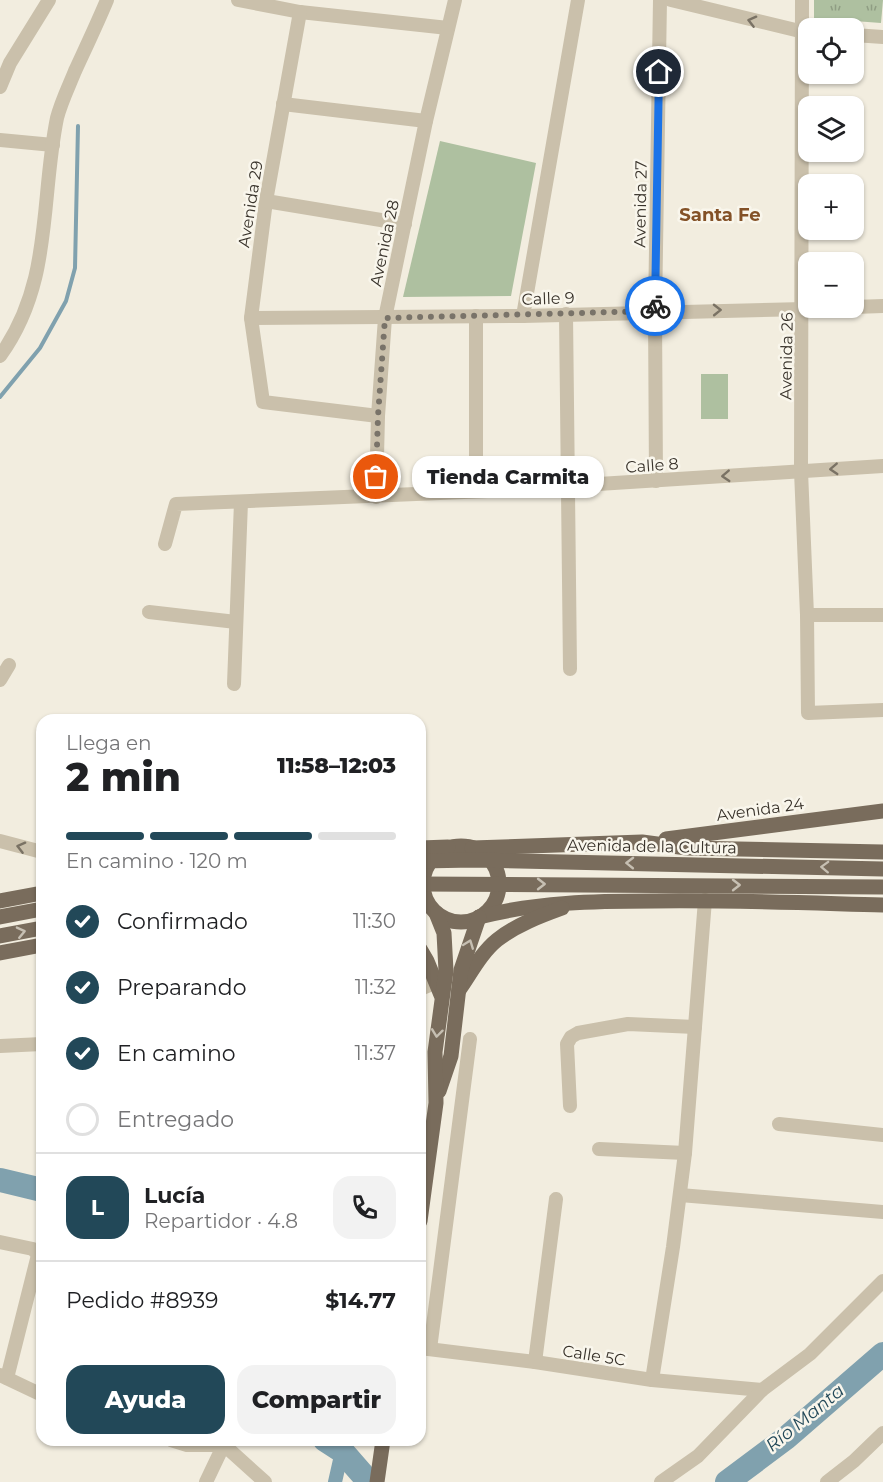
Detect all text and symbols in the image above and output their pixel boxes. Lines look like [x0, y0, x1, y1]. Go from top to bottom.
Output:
one-way arrow [747, 15, 757, 28]
map controls [798, 18, 864, 318]
button: locate [798, 18, 864, 84]
pin [633, 46, 684, 97]
icon: home [642, 55, 675, 88]
button: layers [798, 96, 864, 162]
street label: Avenida 29 [234, 159, 267, 249]
street label: Avenida 27 [630, 160, 651, 248]
button: + [798, 174, 864, 240]
street label: Avenida 28 [366, 198, 403, 288]
district label: Santa Fe [679, 204, 761, 226]
button: − [798, 252, 864, 318]
courier [625, 276, 685, 336]
street label: Calle 9 [521, 288, 575, 309]
icon: bike [639, 290, 672, 323]
one-way arrow [712, 304, 721, 316]
street label: Avenida 26 [776, 312, 797, 400]
pin [350, 451, 401, 502]
street label: Calle 8 [625, 454, 679, 477]
callout: Tienda Carmita [412, 456, 604, 498]
icon: bag [359, 460, 392, 493]
one-way arrow [829, 463, 838, 476]
text: Tienda Carmita [427, 465, 589, 489]
one-way arrow [721, 470, 730, 483]
text: Llega en [66, 731, 152, 755]
text: 11:58–12:03 [277, 752, 396, 779]
text: 2 min [66, 753, 181, 801]
street label: Avenida 24 [715, 794, 805, 825]
street label: Avenida de la Cultura [567, 836, 737, 857]
one-way arrow [16, 841, 26, 854]
text: En camino · 120 m [66, 849, 248, 873]
one-way arrow [625, 857, 634, 869]
one-way arrow [820, 861, 829, 874]
one-way arrow [537, 878, 546, 890]
one-way arrow [732, 879, 741, 891]
icon: check [66, 905, 99, 938]
text: Confirmado [117, 908, 248, 935]
text: 11:30 [353, 909, 396, 933]
one-way arrow [16, 926, 26, 939]
one-way arrow [462, 939, 474, 950]
icon: check [66, 971, 99, 1004]
text: Preparando [117, 974, 246, 1001]
text: 11:32 [355, 975, 396, 999]
one-way arrow [432, 1028, 444, 1037]
icon: check [66, 1037, 99, 1070]
text: En camino [117, 1040, 236, 1067]
text: 11:37 [355, 1041, 396, 1065]
text: Entregado [117, 1106, 234, 1133]
button: phone [333, 1176, 396, 1239]
text: Lucía [144, 1182, 205, 1209]
text: L [91, 1194, 104, 1221]
text: Repartidor · 4.8 [144, 1209, 298, 1233]
text: Pedido #8939 [66, 1287, 218, 1314]
text: $14.77 [325, 1287, 396, 1314]
street label: Calle 5C [561, 1341, 627, 1370]
button: Ayuda [66, 1365, 225, 1434]
button: Compartir [237, 1365, 396, 1434]
water label: Río Manta [761, 1380, 849, 1456]

